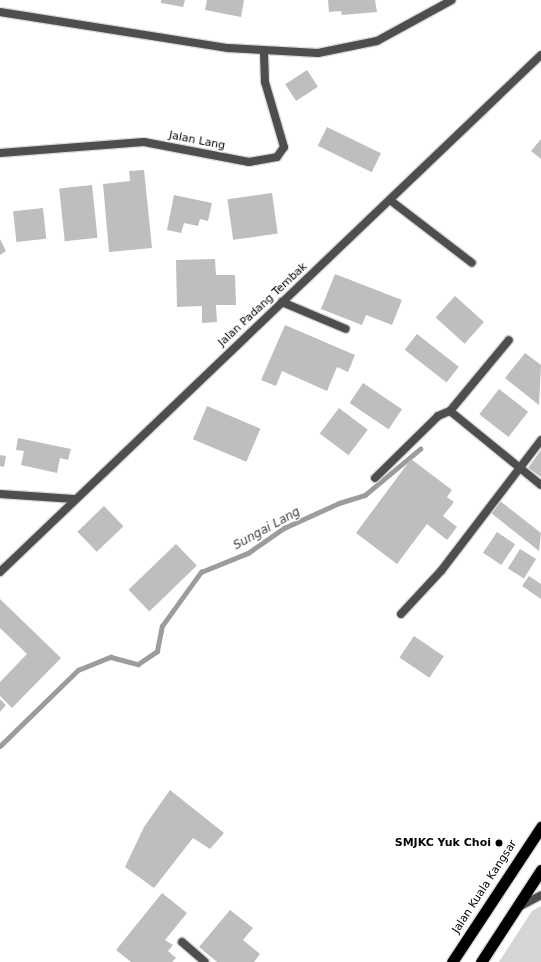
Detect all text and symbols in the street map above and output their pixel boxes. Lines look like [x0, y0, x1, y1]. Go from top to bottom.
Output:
street label: Jalan Lang [168, 129, 226, 153]
street label: Jalan Padang Tembak [216, 260, 310, 350]
water label: Sungai Lang [231, 505, 303, 553]
place label: SMJKC Yuk Choi [395, 836, 491, 850]
street label: Jalan Kuala Kangsar [450, 838, 520, 936]
marker: SMJKC Yuk Choi [494, 838, 504, 848]

